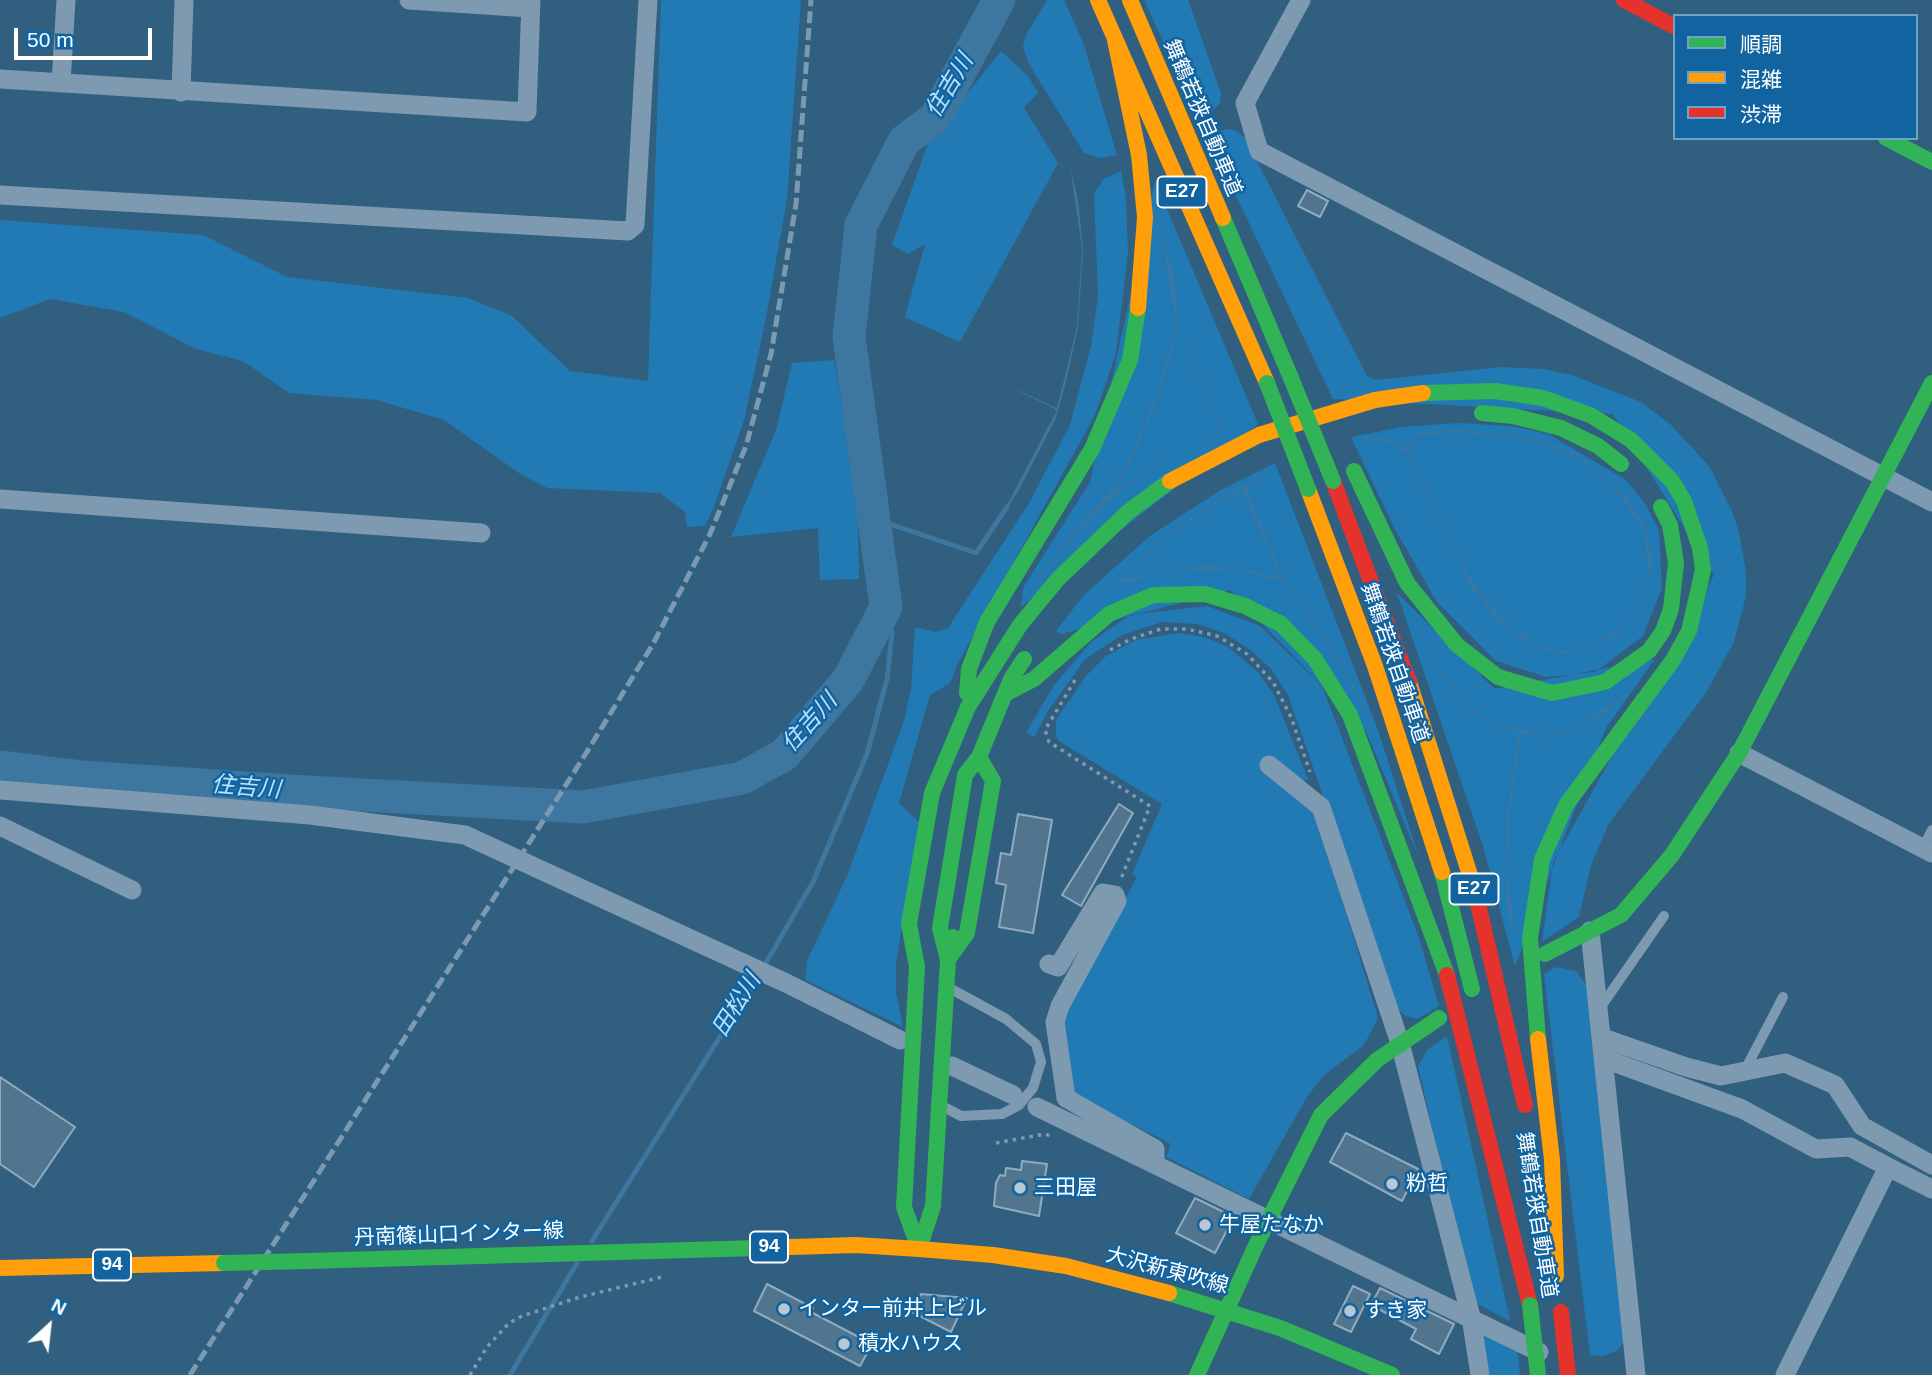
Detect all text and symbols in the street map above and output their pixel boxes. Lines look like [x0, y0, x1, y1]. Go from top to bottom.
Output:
scale bar [18, 14, 156, 58]
legend [1673, 14, 1918, 140]
text: 50 m [27, 28, 74, 51]
text: 順調 [1740, 33, 1782, 56]
street label: 舞鶴若狭自動車道 [1158, 36, 1246, 200]
water label: 住吉川 [920, 49, 980, 123]
text: 混雑 [1740, 68, 1782, 91]
text: 渋滞 [1740, 103, 1782, 126]
road number: E27 [1158, 176, 1206, 208]
street label: 舞鶴若狭自動車道 [1355, 579, 1433, 747]
water label: 住吉川 [777, 688, 843, 758]
water label: 住吉川 [210, 771, 282, 805]
road number: E27 [1450, 874, 1498, 904]
water label: 田松川 [707, 968, 767, 1042]
street label: 舞鶴若狭自動車道 [1510, 1130, 1562, 1300]
place label: 粉哲 [1406, 1171, 1448, 1197]
place label: 三田屋 [1034, 1175, 1097, 1201]
marker: 粉哲 [1384, 1176, 1400, 1192]
marker: 三田屋 [1012, 1180, 1028, 1196]
place label: 牛屋たなか [1219, 1212, 1324, 1238]
marker: 牛屋たなか [1197, 1217, 1213, 1233]
street label: 丹南篠山口インター線 [354, 1219, 564, 1251]
road number: 94 [750, 1232, 788, 1262]
street label: 大沢新東吹線 [1103, 1243, 1231, 1299]
road number: 94 [93, 1250, 131, 1280]
north arrow [14, 1291, 84, 1361]
text: N [48, 1294, 70, 1319]
place label: インター前井上ビル [798, 1296, 987, 1322]
place label: すき家 [1364, 1298, 1427, 1324]
marker: インター前井上ビル [776, 1301, 792, 1317]
marker: すき家 [1342, 1303, 1358, 1319]
place label: 積水ハウス [858, 1331, 963, 1357]
marker: 積水ハウス [836, 1336, 852, 1352]

